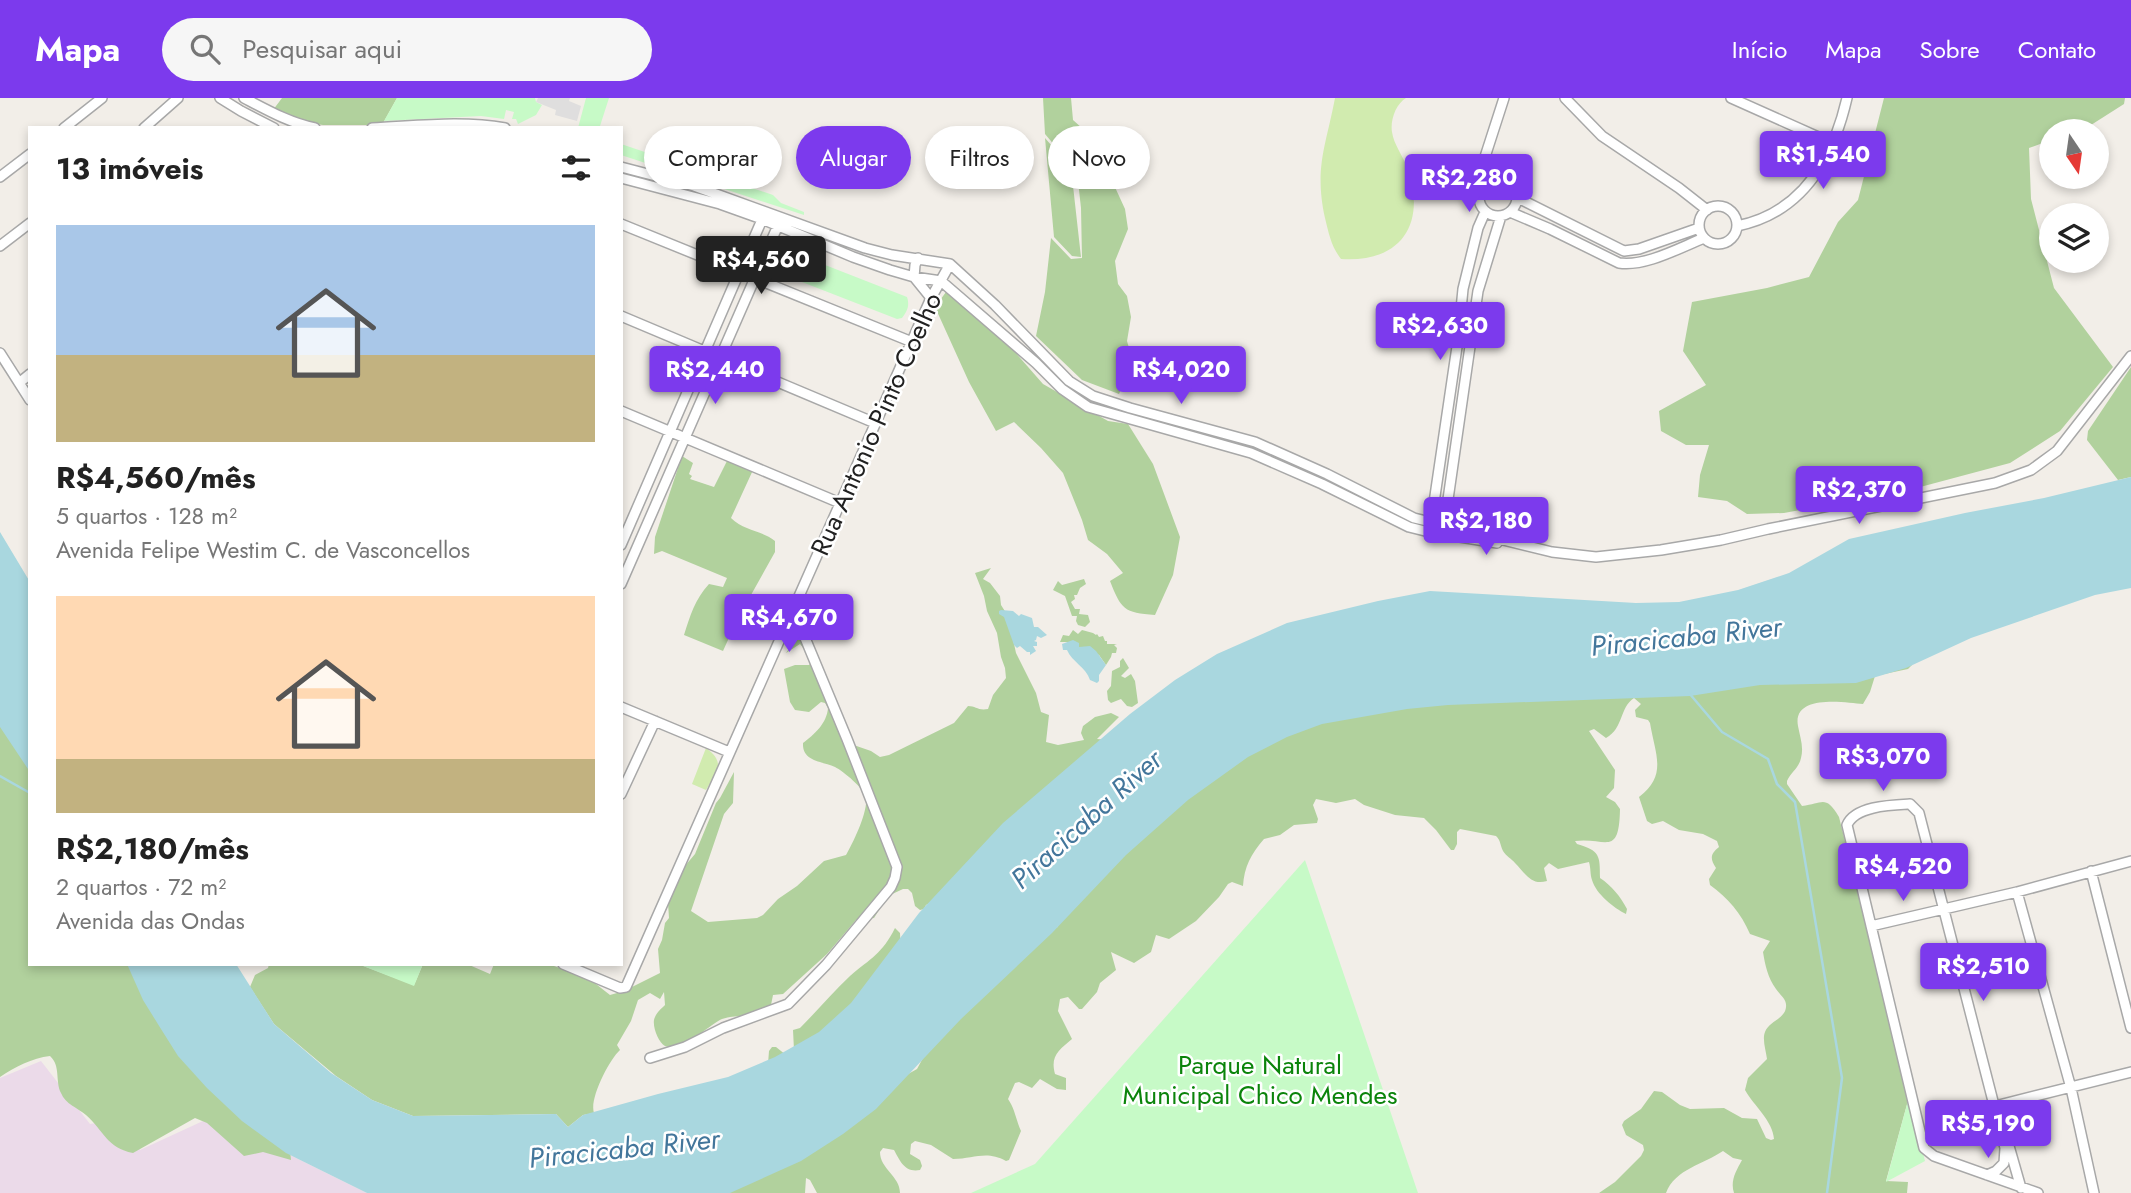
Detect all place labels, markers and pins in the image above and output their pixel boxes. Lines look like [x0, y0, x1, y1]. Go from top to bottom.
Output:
pin: R$1,540 [1758, 132, 1888, 191]
pin: R$2,280 [1404, 155, 1534, 214]
pin: R$4,560 [696, 236, 826, 296]
pin: R$2,630 [1375, 302, 1505, 362]
pin: R$2,440 [650, 346, 780, 406]
pin: R$4,020 [1116, 346, 1246, 406]
pin: R$2,370 [1794, 466, 1924, 526]
pin: R$2,180 [1421, 498, 1551, 557]
pin: R$4,670 [724, 594, 854, 654]
pin: R$3,070 [1818, 734, 1948, 793]
pin: R$4,520 [1838, 844, 1968, 903]
pin: R$2,510 [1918, 944, 2048, 1003]
pin: R$5,190 [1923, 1100, 2053, 1160]

